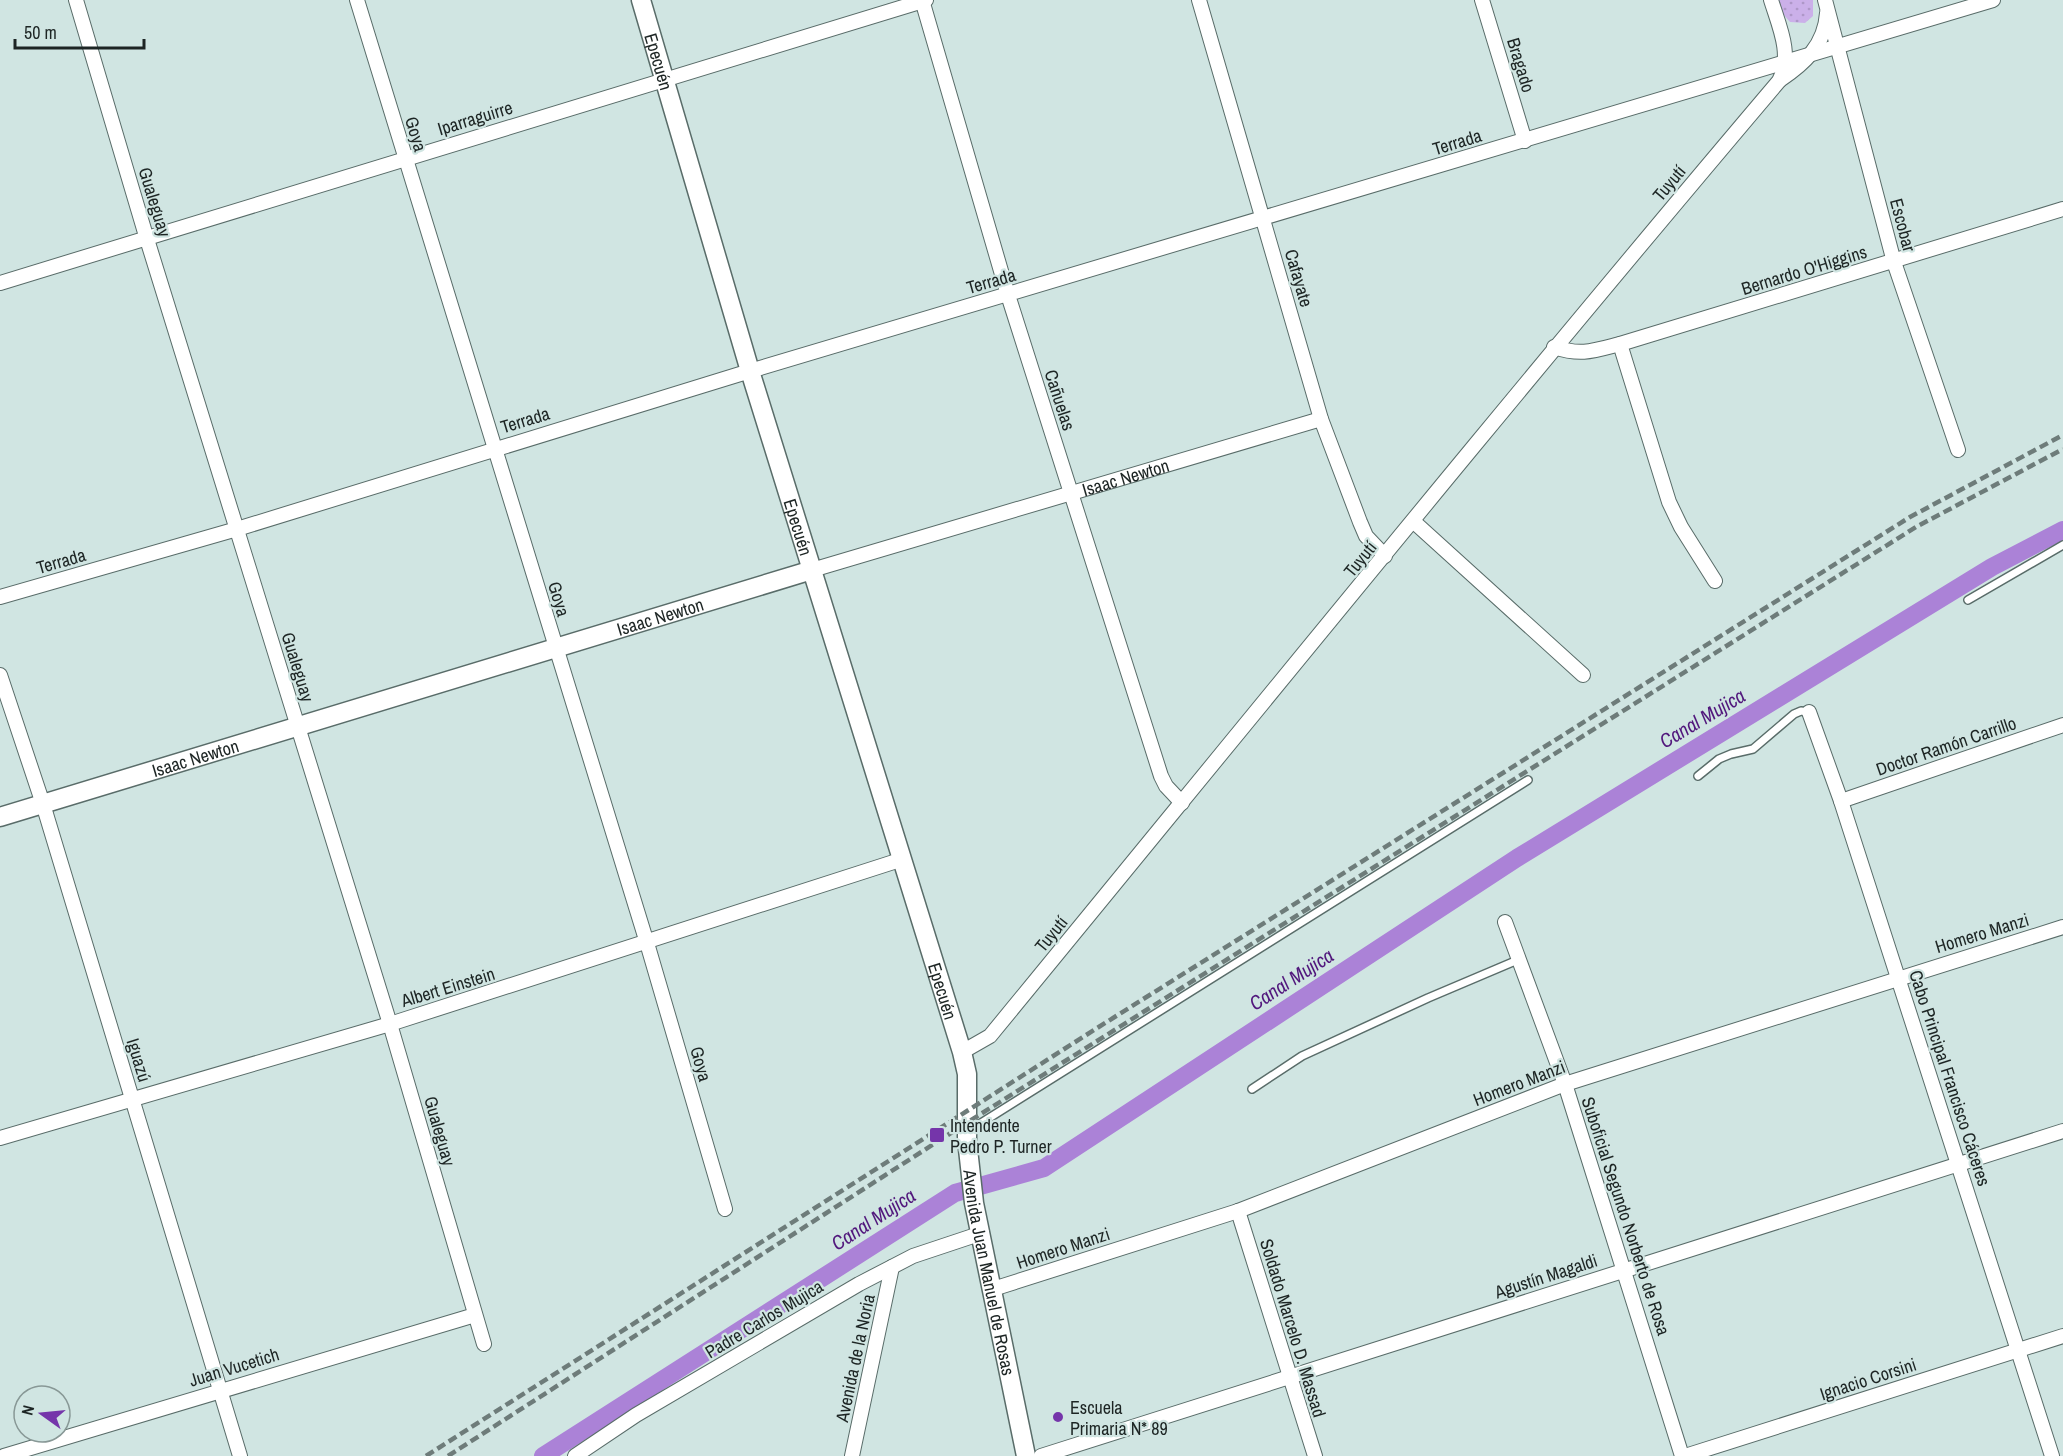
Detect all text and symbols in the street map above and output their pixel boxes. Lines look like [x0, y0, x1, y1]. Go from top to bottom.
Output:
scale bar [15, 12, 144, 50]
text: 50 m [24, 20, 57, 45]
street label: Epecuén [639, 30, 679, 93]
street label: Bragado [1501, 35, 1541, 95]
street label: Iparraguirre [434, 95, 516, 141]
street label: Goya [399, 113, 433, 155]
street label: Terrada [1429, 123, 1485, 161]
street label: Tuyutí [1647, 159, 1692, 206]
street label: Gualeguay [133, 164, 178, 240]
street label: Escobar [1884, 196, 1922, 254]
street label: Bernardo O'Higgins [1738, 239, 1870, 301]
street label: Cafayate [1279, 246, 1319, 310]
street label: Terrada [964, 262, 1018, 300]
street label: Cañuelas [1038, 366, 1082, 434]
street label: Terrada [497, 401, 553, 439]
street label: Isaac Newton [1079, 452, 1172, 502]
street label: Epecuén [778, 495, 819, 559]
street label: Tuyutí [1338, 535, 1383, 582]
street label: Terrada [34, 542, 88, 580]
street label: Goya [542, 578, 576, 620]
street label: Isaac Newton [614, 591, 707, 641]
street label: Gualeguay [276, 629, 321, 705]
water label: Canal Mujica [1654, 682, 1750, 754]
street label: Doctor Ramón Carrillo [1873, 710, 2019, 782]
street label: Isaac Newton [149, 733, 242, 783]
street label: Homero Manzi [1932, 907, 2032, 959]
street label: Tuyutí [1029, 910, 1074, 957]
water label: Canal Mujica [1244, 942, 1338, 1016]
street label: Epecuén [922, 959, 964, 1023]
street label: Albert Einstein [397, 961, 498, 1013]
street label: Cabo Principal Francisco Cáceres [1903, 967, 1997, 1189]
street label: Iguazú [121, 1035, 157, 1085]
street label: Goya [684, 1044, 718, 1084]
street label: Homero Manzi [1469, 1054, 1569, 1112]
street label: Gualeguay [418, 1093, 462, 1169]
street label: Suboficial Segundo Norberto de Rosa [1576, 1094, 1676, 1338]
place label: Intendente Pedro P. Turner [950, 1113, 1052, 1159]
marker: Intendente Pedro P. Turner [928, 1126, 946, 1144]
street label: Avenida Juan Manuel de Rosas [958, 1167, 1022, 1378]
water label: Canal Mujica [826, 1182, 920, 1256]
street label: Homero Manzi [1013, 1221, 1113, 1275]
street label: Soldado Marcelo D. Massad [1254, 1236, 1332, 1420]
street label: Agustín Magaldi [1490, 1248, 1601, 1305]
street label: Padre Carlos Mujica [700, 1274, 828, 1364]
street label: Avenida de la Noria [829, 1292, 881, 1425]
street label: Juan Vucetich [186, 1341, 282, 1393]
street label: Ignacio Corsini [1817, 1352, 1919, 1406]
north arrow [12, 1384, 72, 1444]
place label: Escuela Primaria N* 89 [1070, 1395, 1168, 1441]
text: N [16, 1403, 39, 1418]
marker: Escuela Primaria N* 89 [1051, 1410, 1065, 1424]

